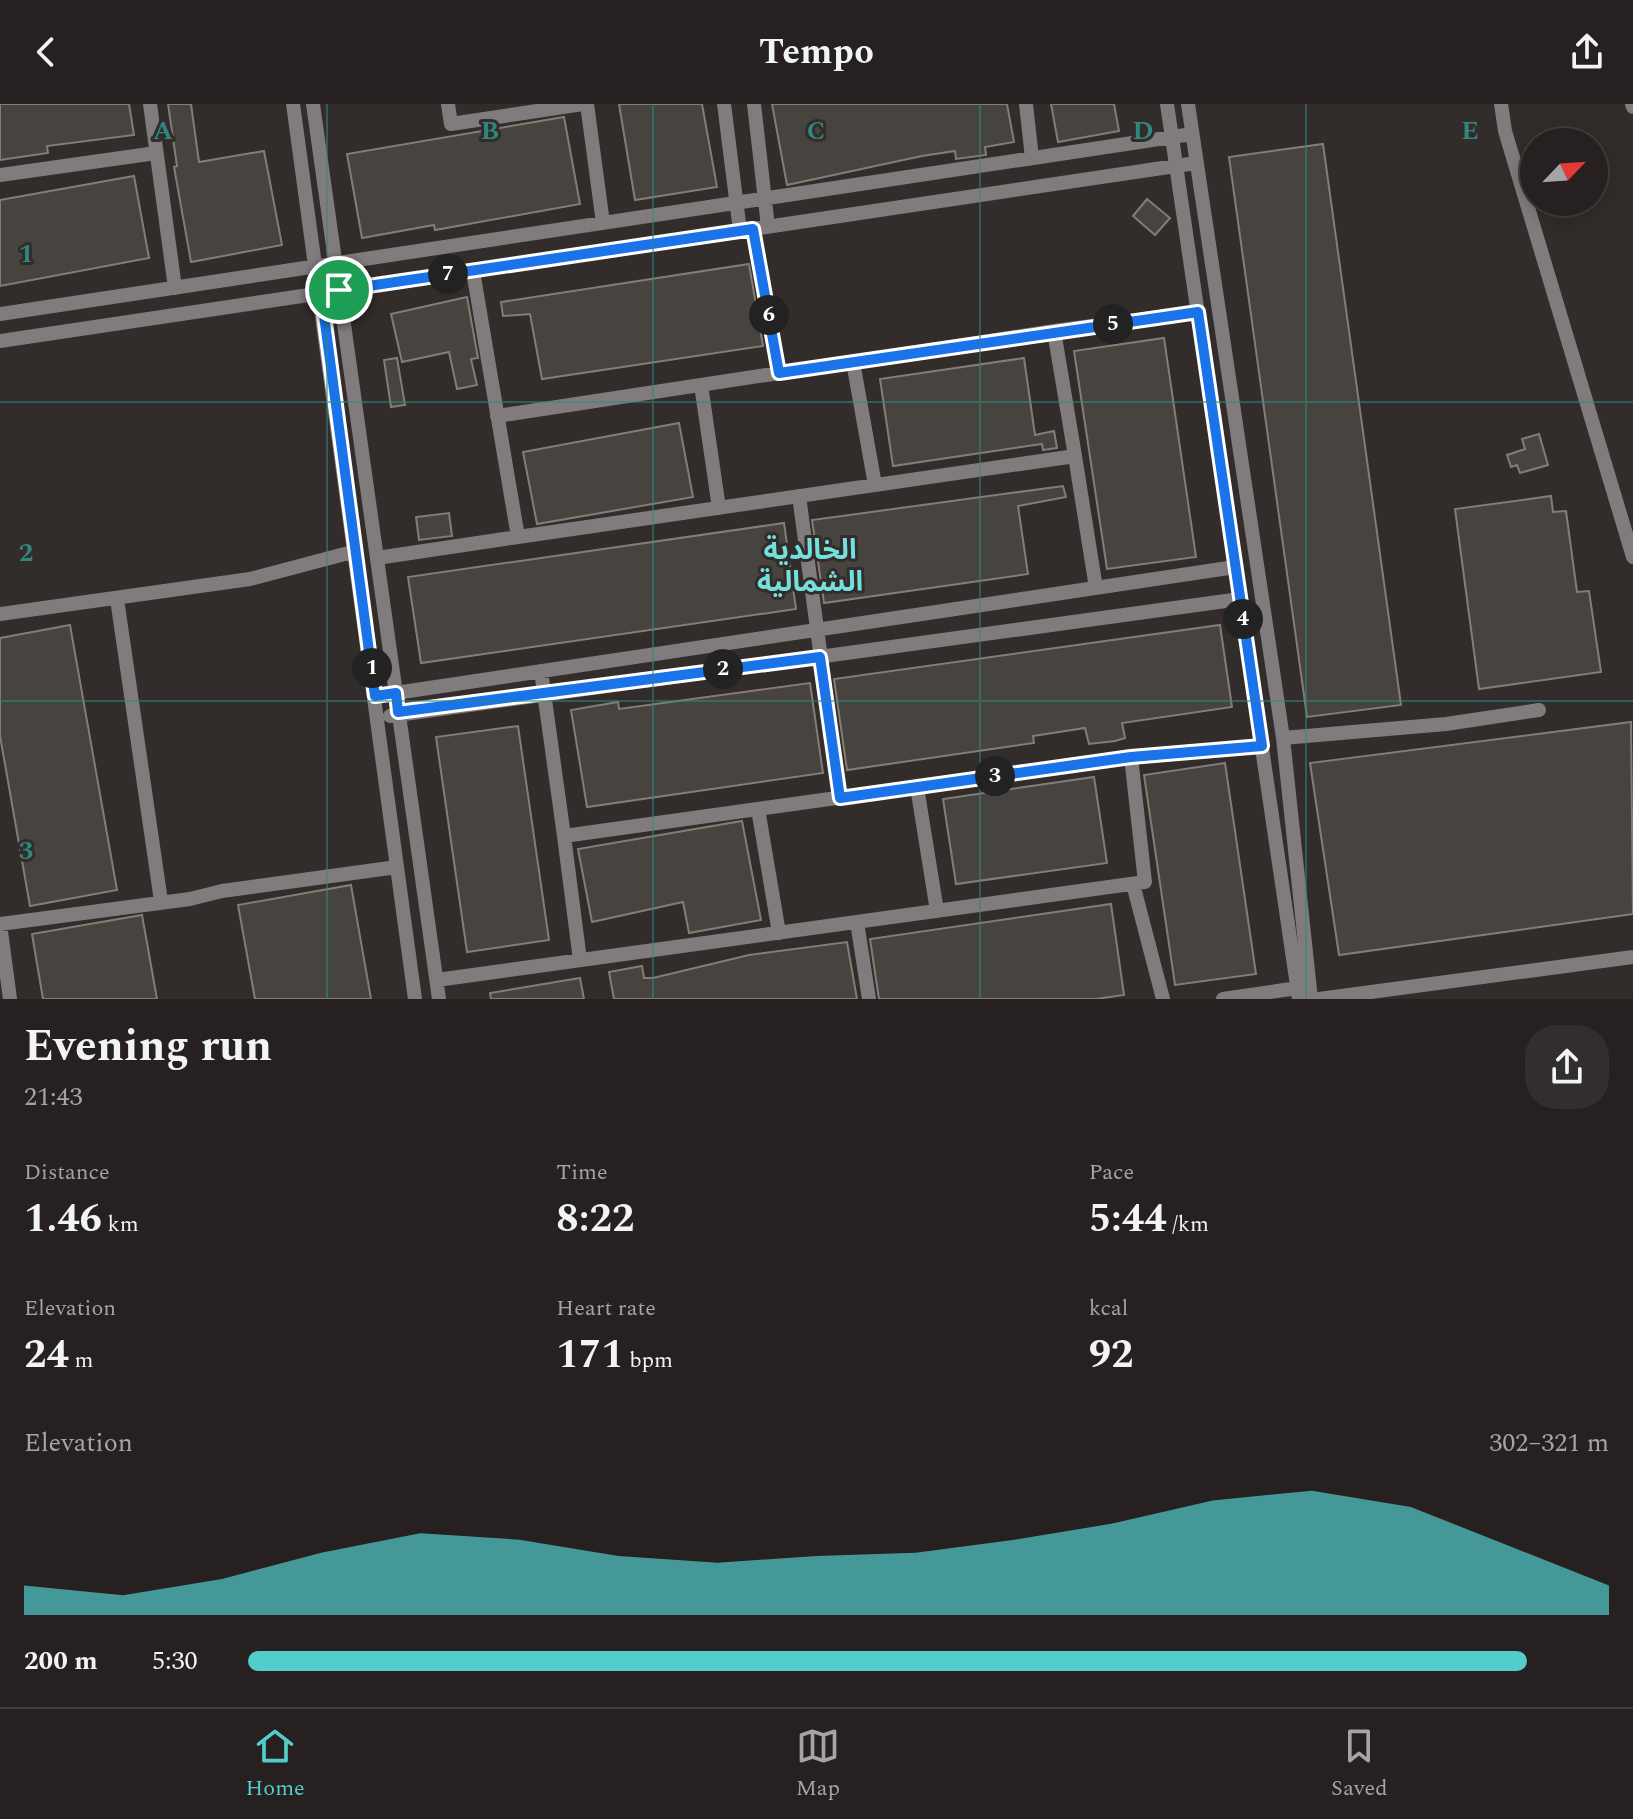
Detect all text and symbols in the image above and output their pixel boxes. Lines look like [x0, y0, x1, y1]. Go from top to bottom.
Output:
text: Tempo [759, 25, 874, 80]
icon: back [24, 30, 68, 74]
icon: share [1565, 30, 1609, 74]
text: A [153, 111, 173, 151]
text: B [481, 111, 499, 151]
text: C [807, 111, 825, 151]
text: D [1133, 111, 1153, 151]
text: E [1461, 111, 1479, 151]
north arrow [1520, 128, 1608, 216]
map controls [1520, 128, 1608, 216]
text: 1 [19, 234, 33, 274]
pin: 7 [428, 254, 468, 294]
pin [305, 256, 373, 324]
text: 7 [442, 257, 454, 290]
icon: arrive [317, 268, 361, 312]
pin: 6 [749, 295, 789, 335]
text: 6 [763, 298, 775, 331]
pin: 5 [1093, 304, 1133, 344]
text: 5 [1107, 307, 1119, 340]
district label: الخالدية الشمالية [757, 529, 863, 604]
text: 2 [19, 533, 33, 573]
pin: 4 [1223, 599, 1263, 639]
text: 4 [1237, 602, 1249, 635]
pin: 1 [352, 648, 392, 688]
pin: 2 [703, 649, 743, 689]
text: 1 [366, 651, 378, 684]
text: 2 [717, 652, 729, 685]
pin: 3 [975, 756, 1015, 796]
text: 3 [989, 759, 1001, 792]
text: 3 [19, 831, 33, 871]
text: Evening run [24, 1013, 272, 1080]
button: share [1525, 1025, 1609, 1109]
text: 21:43 [24, 1077, 83, 1117]
text: Distance [24, 1156, 110, 1189]
text: Time [556, 1156, 608, 1189]
text: Pace [1089, 1156, 1134, 1189]
text: 1.46 [24, 1189, 102, 1250]
text: 8:22 [556, 1189, 634, 1250]
text: 5:44 [1089, 1189, 1167, 1250]
text: km [102, 1208, 139, 1241]
text: /km [1167, 1208, 1209, 1241]
text: Elevation [24, 1292, 116, 1325]
text: Heart rate [556, 1292, 656, 1325]
text: kcal [1089, 1292, 1128, 1325]
text: 24 [24, 1325, 69, 1386]
text: 171 [556, 1325, 624, 1386]
text: 92 [1089, 1325, 1134, 1386]
text: m [69, 1344, 93, 1377]
text: bpm [624, 1344, 673, 1377]
text: Elevation [24, 1423, 133, 1463]
text: 302–321 m [1489, 1423, 1609, 1463]
text: 200 m [24, 1641, 98, 1681]
text: 5:30 [152, 1641, 198, 1681]
tab: Home [245, 1724, 305, 1805]
tab: Map [796, 1724, 840, 1805]
tab: Saved [1331, 1724, 1387, 1805]

